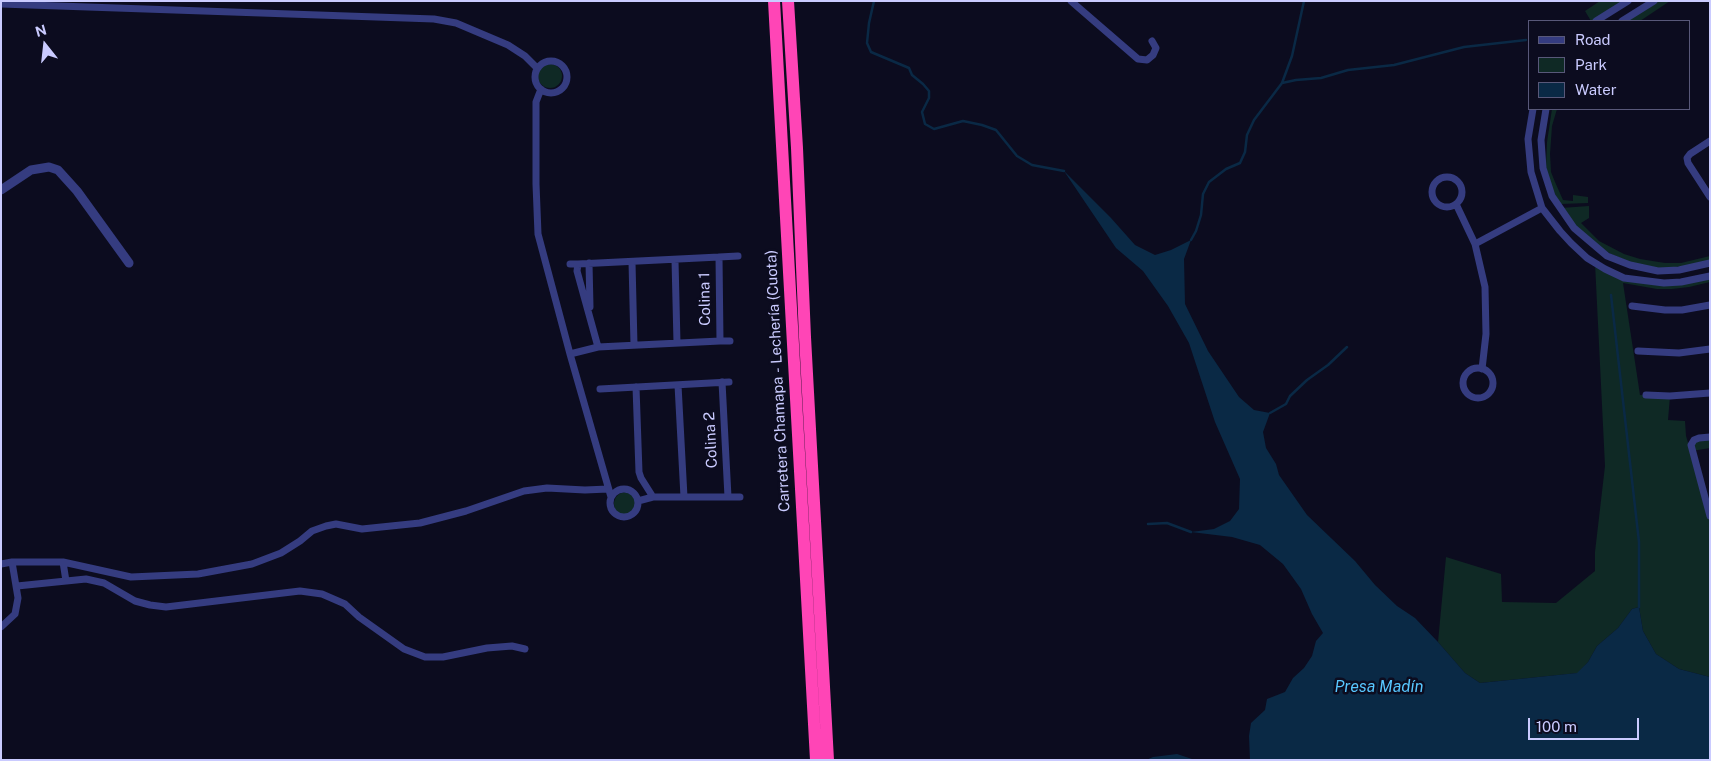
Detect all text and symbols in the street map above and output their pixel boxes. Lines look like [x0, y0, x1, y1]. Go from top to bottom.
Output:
north arrow [20, 20, 70, 70]
legend [1528, 20, 1691, 110]
text: N [33, 21, 48, 40]
text: Road [1575, 31, 1611, 48]
text: Park [1575, 56, 1607, 73]
text: Water [1575, 81, 1617, 98]
street label: Carretera Chamapa - Lechería (Cuota) [762, 249, 794, 513]
street label: Colina 1 [696, 272, 714, 326]
street label: Colina 2 [701, 411, 721, 469]
water label: Presa Madín [1334, 677, 1424, 697]
scale bar [1531, 708, 1642, 740]
text: 100 m [1536, 718, 1577, 735]

